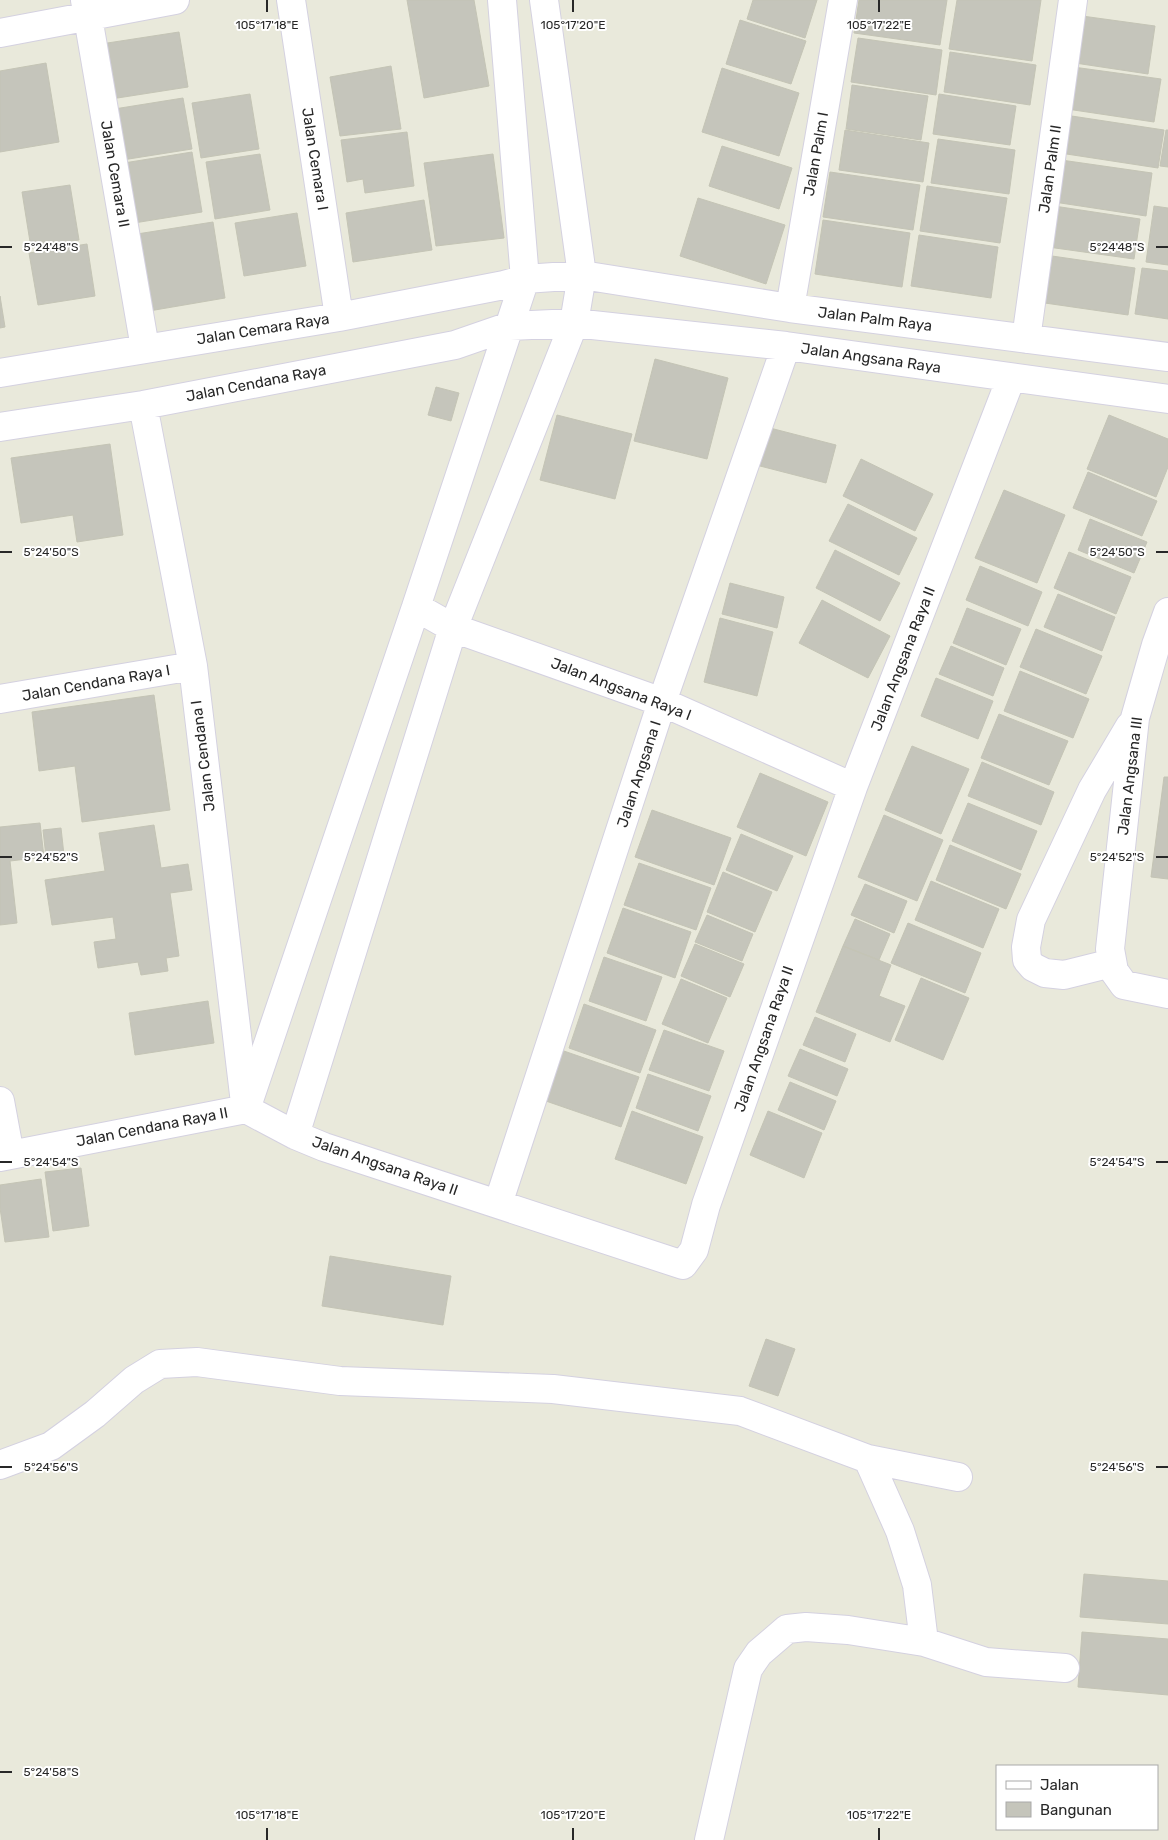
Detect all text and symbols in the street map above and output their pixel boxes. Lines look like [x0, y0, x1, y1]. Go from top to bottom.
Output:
text: 105°17'18"E [236, 18, 298, 32]
text: 105°17'20"E [541, 18, 605, 32]
text: 105°17'22"E [847, 18, 911, 32]
street label: Jalan Cemara I [298, 106, 332, 212]
street label: Jalan Palm I [800, 111, 832, 197]
street label: Jalan Cemara II [97, 119, 133, 229]
street label: Jalan Palm II [1035, 124, 1065, 214]
text: 5°24'48"S [24, 240, 78, 254]
text: 5°24'48"S [1090, 240, 1144, 254]
street label: Jalan Palm Raya [817, 303, 933, 335]
street label: Jalan Cemara Raya [195, 310, 331, 348]
street label: Jalan Angsana Raya [800, 339, 942, 377]
street label: Jalan Cendana Raya [184, 361, 328, 405]
text: 5°24'50"S [23, 545, 79, 559]
text: 5°24'50"S [1089, 545, 1145, 559]
street label: Jalan Angsana Raya II [867, 584, 939, 734]
street label: Jalan Angsana Raya I [548, 654, 694, 724]
street label: Jalan Cendana Raya I [21, 661, 171, 705]
street label: Jalan Cendana I [187, 699, 219, 813]
street label: Jalan Angsana III [1114, 716, 1146, 836]
street label: Jalan Angsana I [613, 718, 665, 830]
text: 5°24'52"S [24, 850, 78, 864]
text: 5°24'52"S [1090, 850, 1144, 864]
street label: Jalan Angsana Raya II [731, 964, 797, 1114]
street label: Jalan Cendana Raya II [75, 1103, 229, 1151]
street label: Jalan Angsana Raya II [310, 1133, 460, 1199]
text: 5°24'54"S [24, 1155, 78, 1169]
text: 5°24'54"S [1090, 1155, 1144, 1169]
text: 5°24'56"S [24, 1460, 78, 1474]
text: 5°24'56"S [1090, 1460, 1144, 1474]
text: 5°24'58"S [23, 1765, 79, 1779]
legend [996, 1765, 1158, 1830]
text: Jalan [1040, 1776, 1079, 1794]
text: Bangunan [1040, 1801, 1112, 1819]
text: 105°17'18"E [236, 1808, 298, 1822]
text: 105°17'20"E [541, 1808, 605, 1822]
text: 105°17'22"E [847, 1808, 911, 1822]

